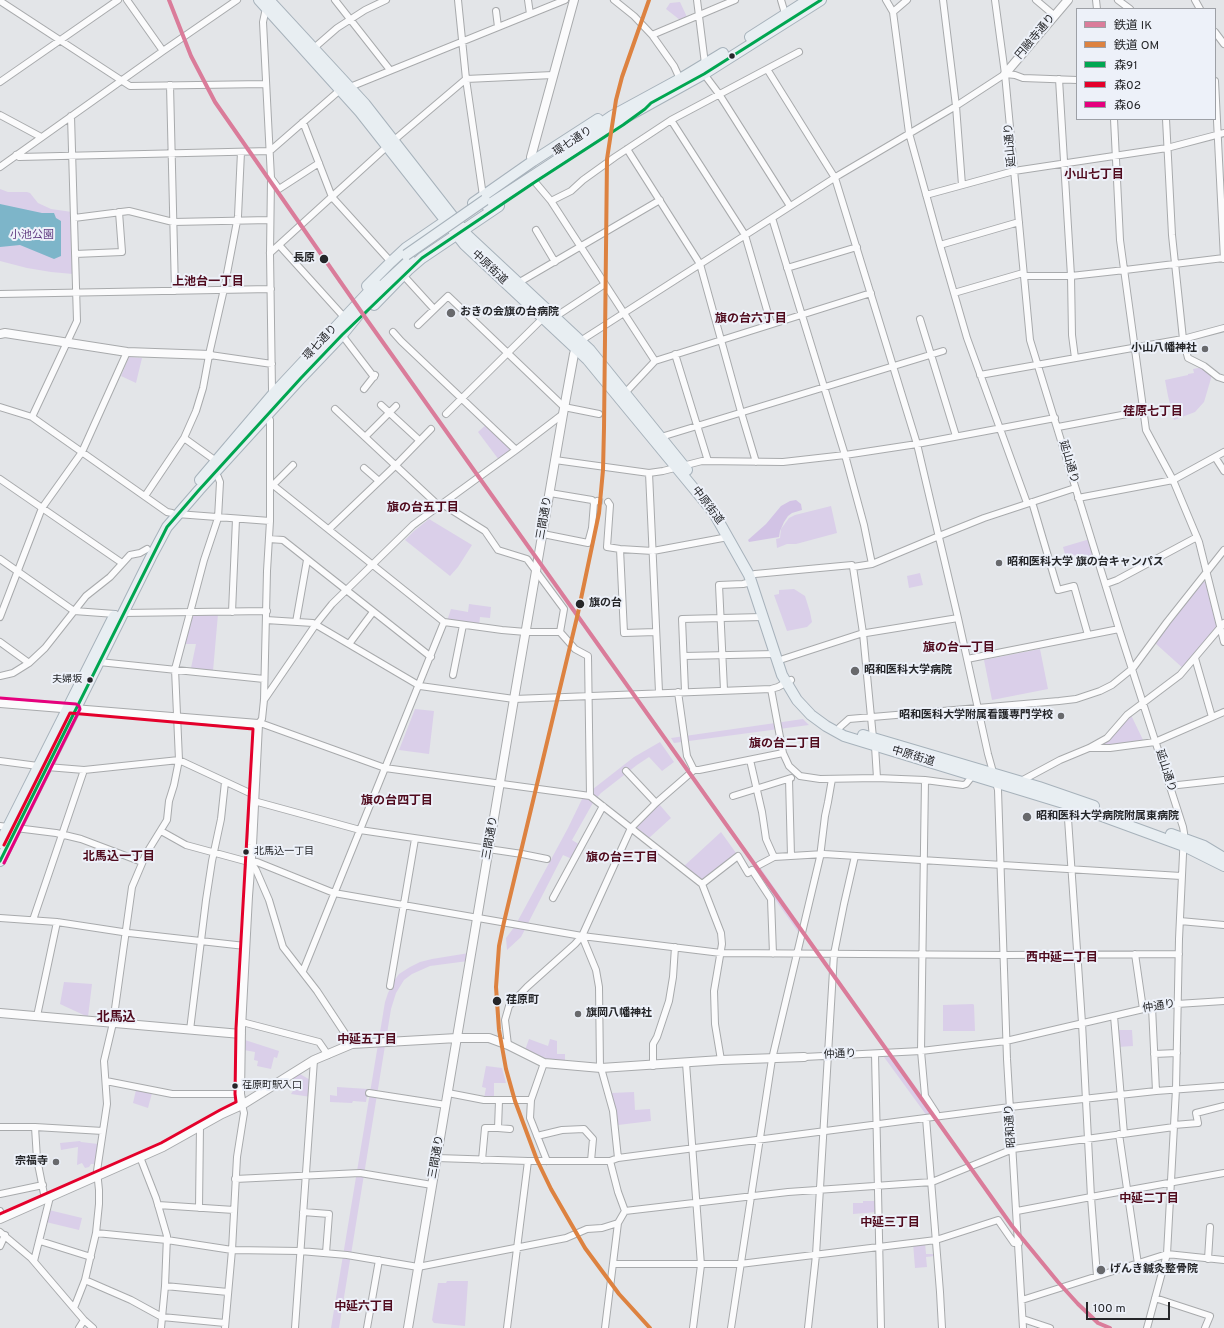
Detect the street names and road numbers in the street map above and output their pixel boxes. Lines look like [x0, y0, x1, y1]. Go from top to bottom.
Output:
street label: 円融寺通り [1013, 12, 1059, 62]
street label: 延山通り [1003, 123, 1019, 167]
street label: 環七通り [551, 124, 595, 160]
street label: 中原街道 [468, 248, 510, 288]
street label: 環七通り [301, 322, 341, 364]
street label: 延山通り [1056, 439, 1080, 485]
street label: 中原街道 [688, 484, 726, 528]
street label: 三間通り [535, 495, 555, 541]
street label: 中原街道 [890, 744, 936, 770]
street label: 延山通り [1152, 748, 1178, 794]
street label: 三間通り [481, 815, 501, 861]
street label: 仲通り [1142, 998, 1176, 1016]
street label: 仲通り [823, 1048, 857, 1062]
street label: 昭和通り [1003, 1104, 1019, 1148]
street label: 三間通り [427, 1134, 447, 1180]

